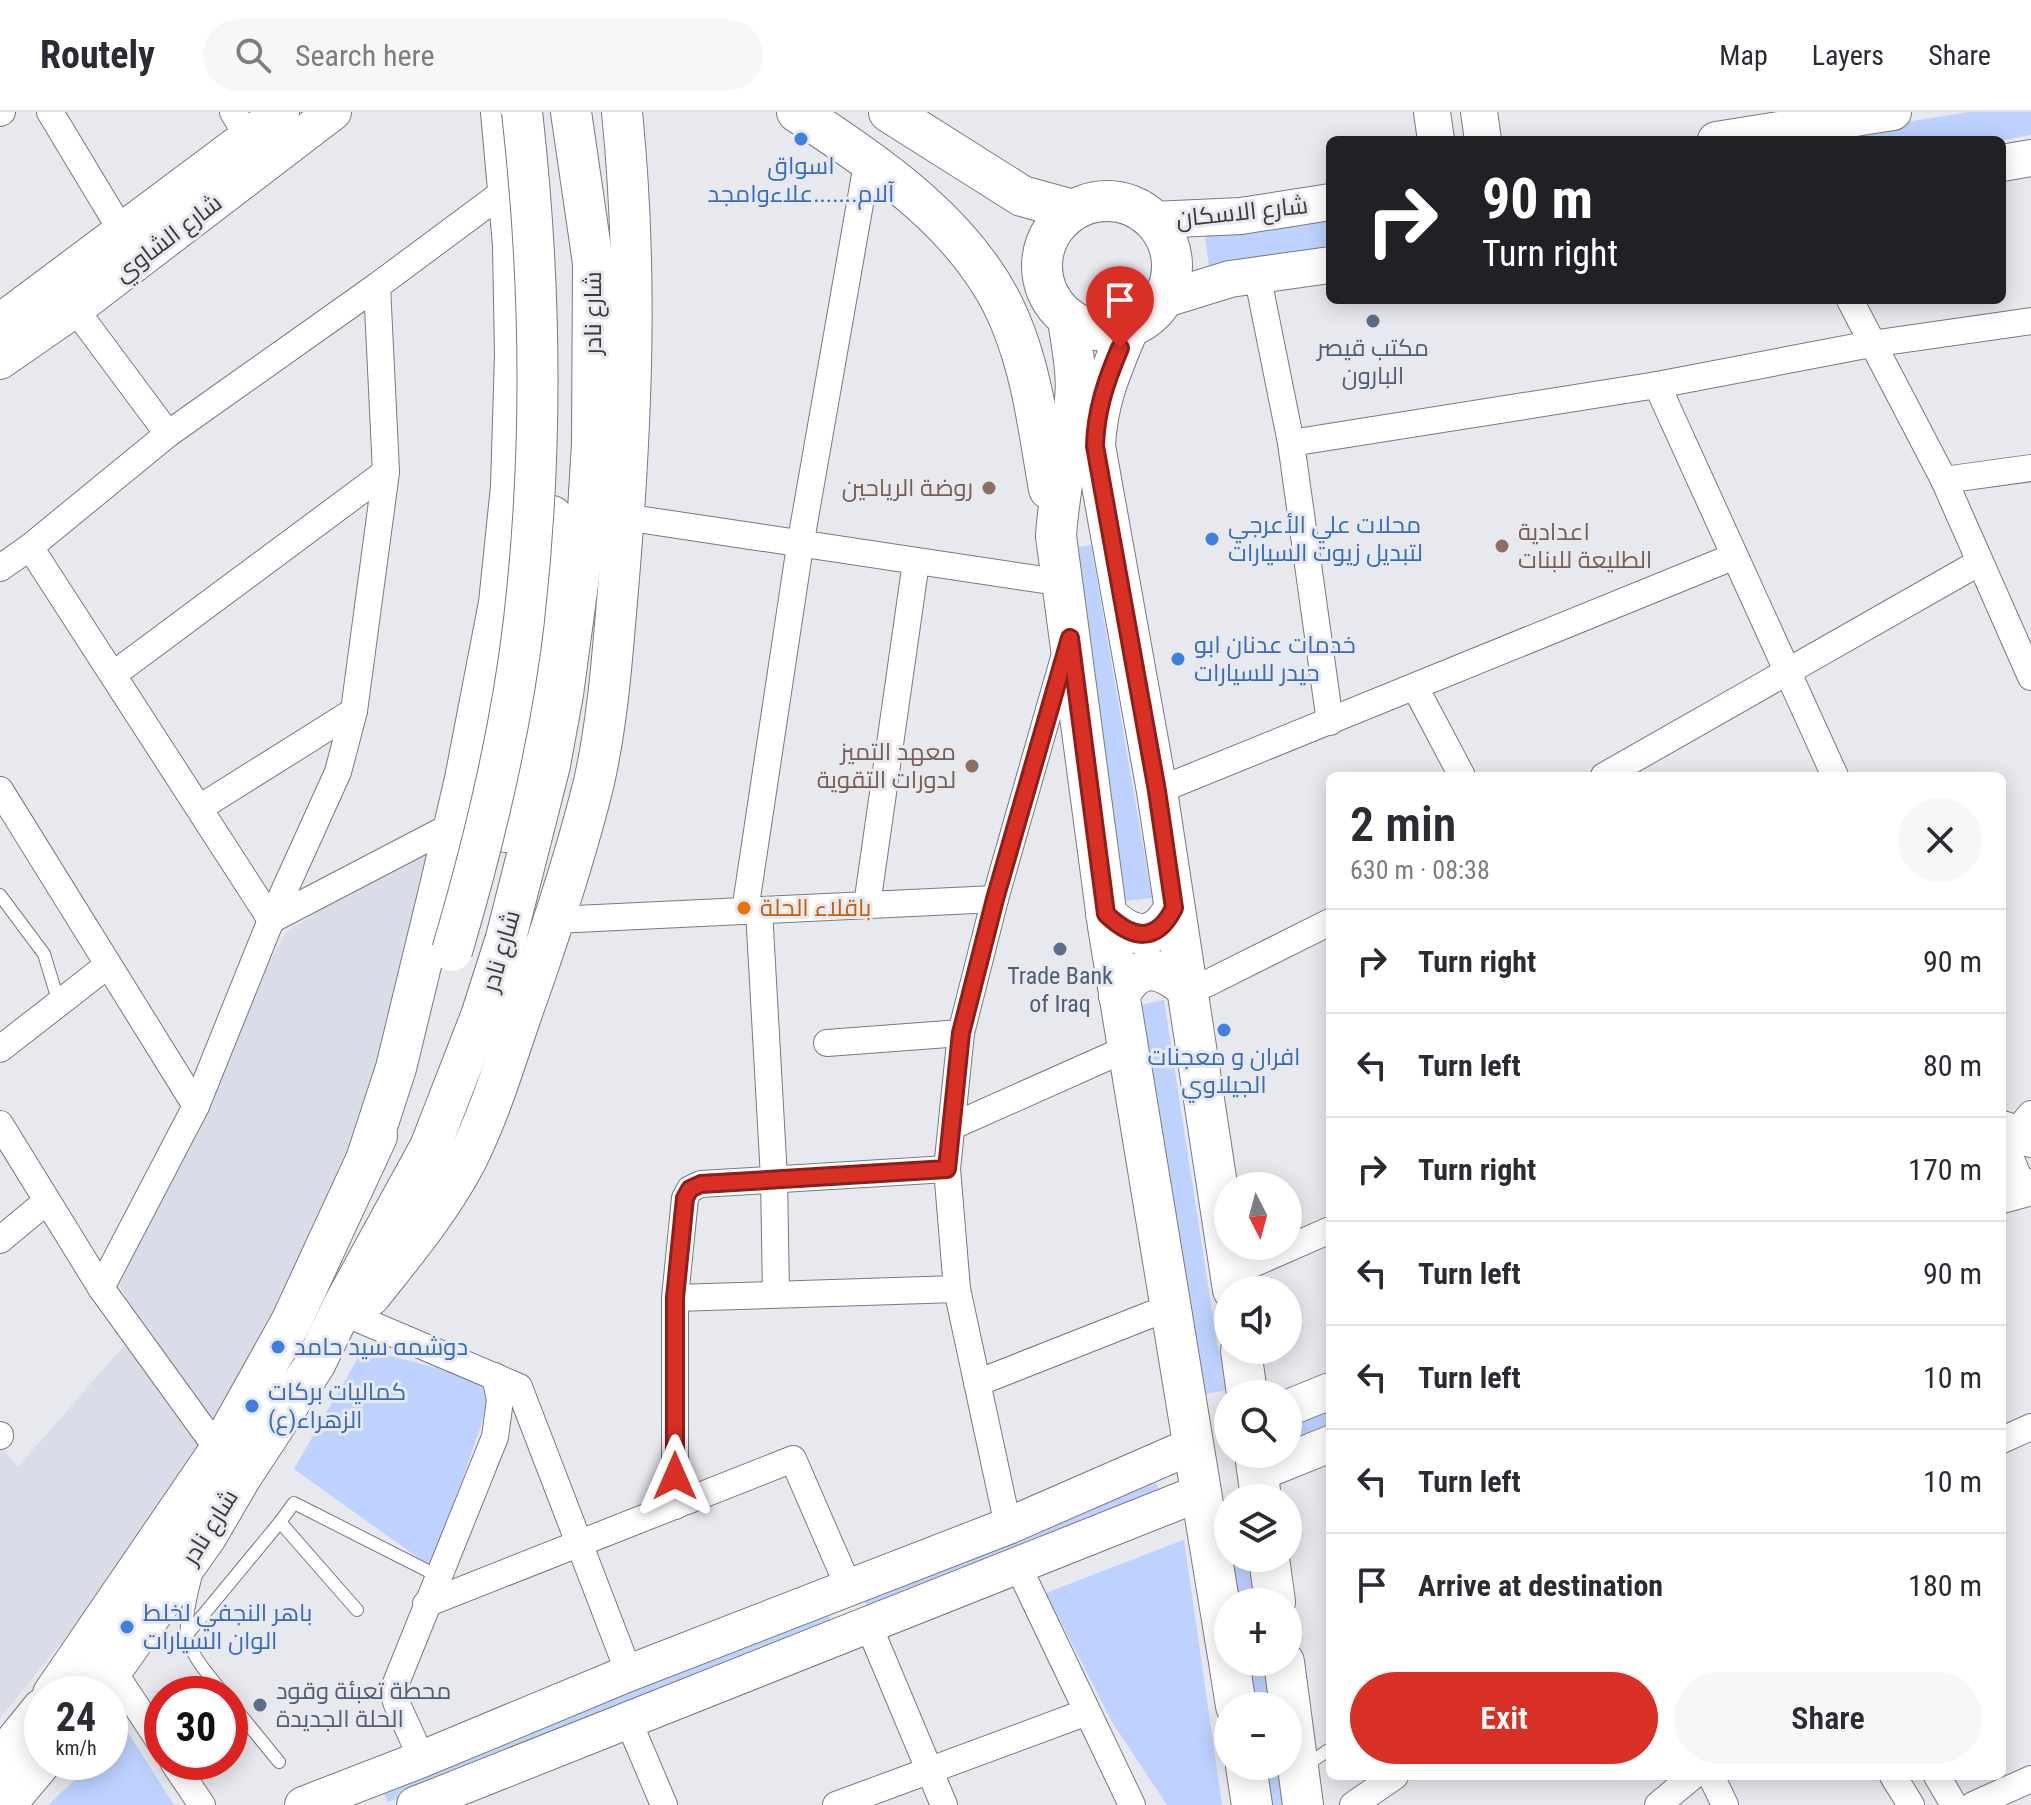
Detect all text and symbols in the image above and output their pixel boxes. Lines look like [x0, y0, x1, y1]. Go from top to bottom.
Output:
search box [203, 19, 763, 91]
text: Routely [40, 33, 155, 77]
icon: search [231, 33, 275, 77]
text: Search here [295, 38, 435, 73]
text: Map [1719, 39, 1768, 72]
text: Layers [1812, 39, 1884, 72]
text: Share [1928, 39, 1991, 72]
marker: اسواق آلام.......علاءوامجد [792, 130, 810, 148]
place label: اسواق آلام.......علاءوامجد [708, 152, 895, 210]
text: 90 m [1482, 166, 1593, 232]
icon: right [1350, 168, 1454, 272]
street label: شارع الشاوي [109, 188, 230, 291]
street label: شارع الاسكان [1175, 191, 1310, 235]
text: Turn right [1482, 233, 1618, 275]
pin [1086, 266, 1154, 348]
street label: شارع نادر [579, 271, 609, 357]
icon: arrive [1098, 278, 1142, 322]
marker: مكتب قيصر البارون [1364, 312, 1382, 330]
place label: مكتب قيصر البارون [1315, 334, 1429, 390]
place label: روضة الرياحين [842, 474, 973, 502]
marker: روضة الرياحين [980, 479, 998, 497]
place label: محلات علي الأعرجي لتبديل زيوت السيارات [1228, 511, 1423, 567]
place label: اعدادية الطليعة للبنات [1518, 518, 1652, 574]
marker: محلات علي الأعرجي لتبديل زيوت السيارات [1203, 530, 1221, 548]
marker: اعدادية الطليعة للبنات [1493, 537, 1511, 555]
place label: خدمات عدنان ابو حيدر للسيارات [1194, 631, 1356, 687]
marker: خدمات عدنان ابو حيدر للسيارات [1169, 650, 1187, 668]
place label: معهد التميز لدورات التقوية [817, 738, 956, 794]
marker: معهد التميز لدورات التقوية [963, 757, 981, 775]
text: 2 min [1350, 796, 1456, 853]
button: close [1898, 798, 1982, 882]
text: 630 m · 08:38 [1350, 855, 1490, 885]
place label: باقلاء الحلة [760, 894, 872, 922]
marker: باقلاء الحلة [735, 899, 753, 917]
street label: شارع نادر [475, 907, 528, 997]
icon: right [1350, 939, 1394, 983]
marker: Trade Bank of Iraq [1051, 940, 1069, 958]
text: Turn right [1418, 944, 1536, 979]
text: 90 m [1923, 944, 1982, 979]
place label: Trade Bank of Iraq [1007, 962, 1113, 1018]
marker: افران و معجنات الجيلاوي [1215, 1021, 1233, 1039]
place label: افران و معجنات الجيلاوي [1148, 1043, 1301, 1103]
icon: left [1350, 1043, 1394, 1087]
text: Turn left [1418, 1048, 1521, 1083]
text: 80 m [1923, 1048, 1982, 1083]
icon: right [1350, 1147, 1394, 1191]
text: Turn right [1418, 1152, 1536, 1187]
text: 170 m [1908, 1152, 1982, 1187]
north arrow [1214, 1172, 1302, 1260]
map controls [1214, 1172, 1302, 1780]
icon: left [1350, 1251, 1394, 1295]
text: Turn left [1418, 1256, 1521, 1291]
text: 90 m [1923, 1256, 1982, 1291]
button: sound [1214, 1276, 1302, 1364]
place label: دوشمه سيد حامد [294, 1333, 468, 1361]
marker: دوشمه سيد حامد [269, 1338, 287, 1356]
icon: left [1350, 1355, 1394, 1399]
text: Turn left [1418, 1360, 1521, 1395]
text: 10 m [1923, 1360, 1982, 1395]
place label: كماليات بركات الزهراء(ع) [268, 1378, 406, 1436]
button: search [1214, 1380, 1302, 1468]
marker: كماليات بركات الزهراء(ع) [243, 1397, 261, 1415]
position arrow [633, 1434, 717, 1518]
icon: left [1350, 1459, 1394, 1503]
text: Turn left [1418, 1464, 1521, 1499]
text: 10 m [1923, 1464, 1982, 1499]
street label: شارع نادر [175, 1484, 246, 1573]
button: layers [1214, 1484, 1302, 1572]
icon: arrive [1350, 1563, 1394, 1607]
text: Arrive at destination [1418, 1568, 1663, 1603]
text: 180 m [1908, 1568, 1982, 1603]
button: + [1214, 1588, 1302, 1676]
place label: باهر النجفي لخلط الوان السيارات [143, 1599, 313, 1655]
marker: باهر النجفي لخلط الوان السيارات [118, 1618, 136, 1636]
button: Exit [1350, 1672, 1658, 1764]
button: Share [1674, 1672, 1982, 1764]
speed limit sign: 30 [144, 1676, 248, 1780]
place label: محطة تعبئة وقود الحلة الجديدة [276, 1677, 452, 1733]
button: − [1214, 1692, 1302, 1780]
text: 24 [56, 1694, 96, 1741]
marker: محطة تعبئة وقود الحلة الجديدة [251, 1696, 269, 1714]
text: km/h [55, 1736, 97, 1760]

